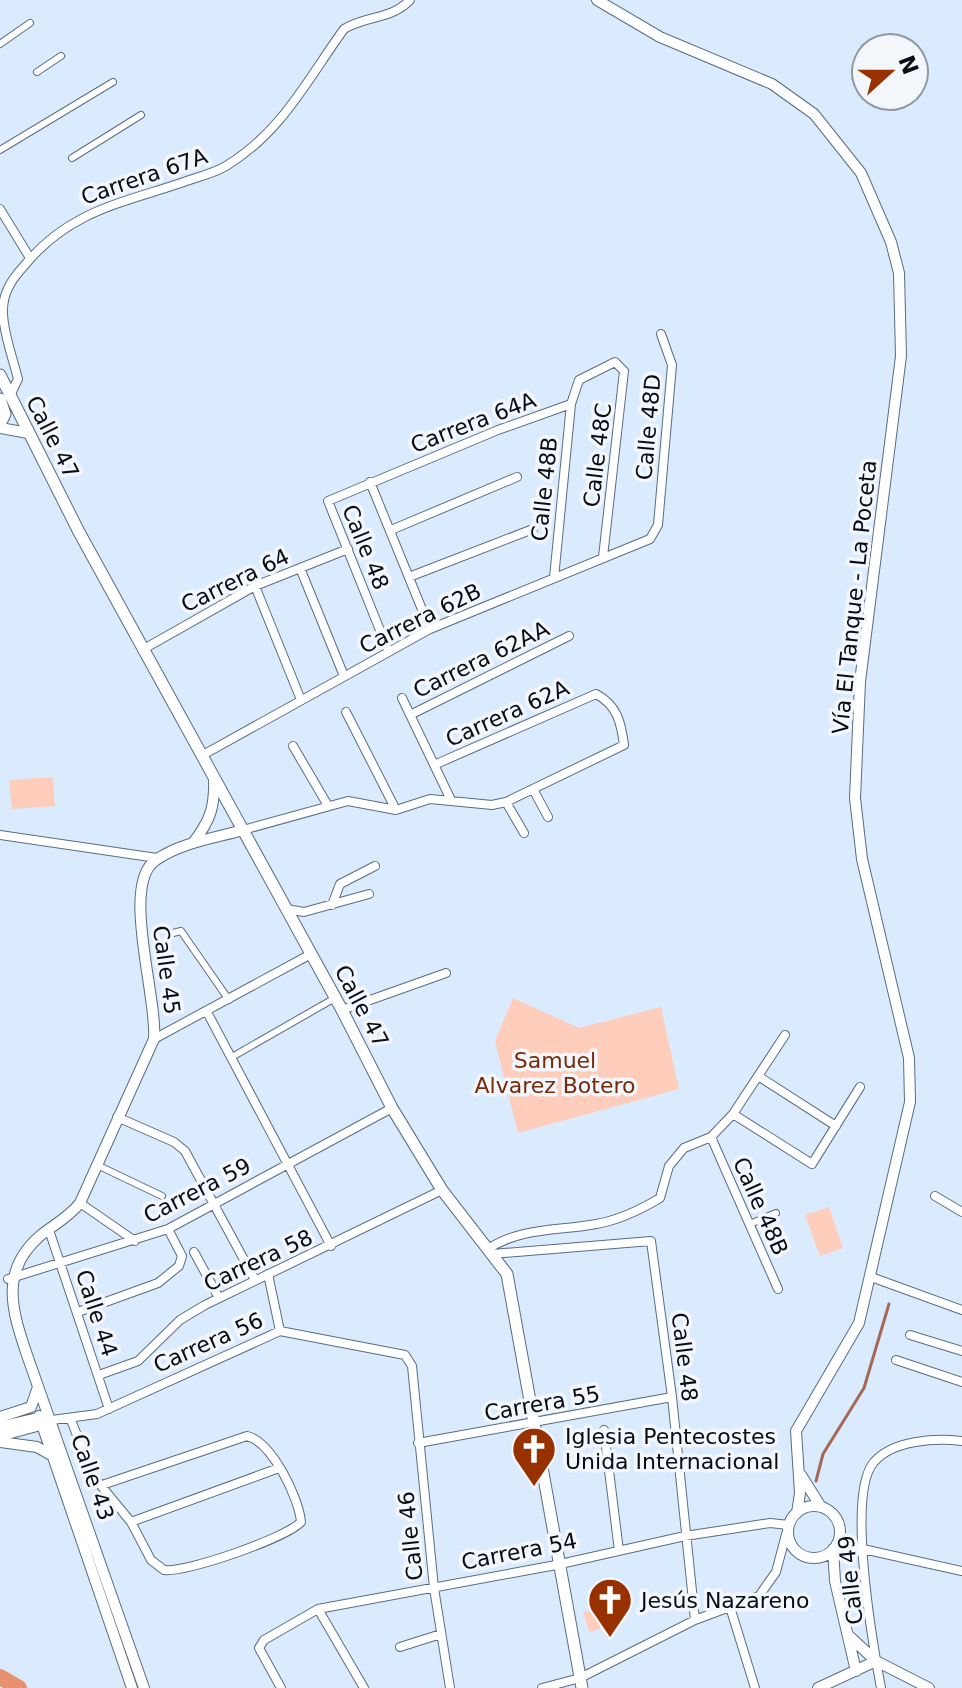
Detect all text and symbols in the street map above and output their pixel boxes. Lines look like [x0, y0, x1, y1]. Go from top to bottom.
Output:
north arrow [850, 32, 930, 112]
text: N [893, 52, 923, 78]
street label: Carrera 67A [78, 143, 211, 210]
street label: Calle 48D [631, 373, 666, 481]
street label: Carrera 64A [407, 387, 539, 458]
street label: Calle 47 [21, 392, 84, 483]
street label: Calle 48C [579, 401, 616, 509]
street label: Calle 48B [527, 436, 562, 542]
street label: Vía El Tanque - La Poceta [828, 459, 881, 735]
street label: Calle 48 [337, 501, 394, 593]
street label: Carrera 64 [177, 544, 293, 617]
street label: Carrera 62B [355, 578, 485, 659]
street label: Carrera 62AA [409, 616, 553, 703]
street label: Carrera 62A [442, 675, 573, 752]
street label: Calle 45 [148, 924, 185, 1016]
street label: Calle 47 [329, 961, 394, 1052]
park label: Samuel Alvarez Botero [474, 1048, 636, 1098]
street label: Carrera 59 [139, 1153, 255, 1228]
street label: Calle 48B [728, 1153, 793, 1259]
street label: Carrera 58 [200, 1224, 317, 1297]
street label: Calle 44 [71, 1267, 122, 1360]
street label: Carrera 56 [150, 1307, 267, 1378]
street label: Calle 48 [667, 1311, 702, 1403]
street label: Carrera 55 [482, 1381, 602, 1426]
place label: Iglesia Pentecostes Unida Internacional [565, 1424, 779, 1474]
church icon: Iglesia Pentecostes Unida Internacional [510, 1425, 558, 1488]
street label: Calle 43 [66, 1431, 119, 1524]
street label: Calle 46 [393, 1490, 428, 1582]
street label: Carrera 54 [459, 1528, 579, 1575]
street label: Calle 49 [833, 1534, 868, 1626]
church icon: Jesús Nazareno [586, 1576, 634, 1639]
place label: Jesús Nazareno [639, 1588, 809, 1613]

